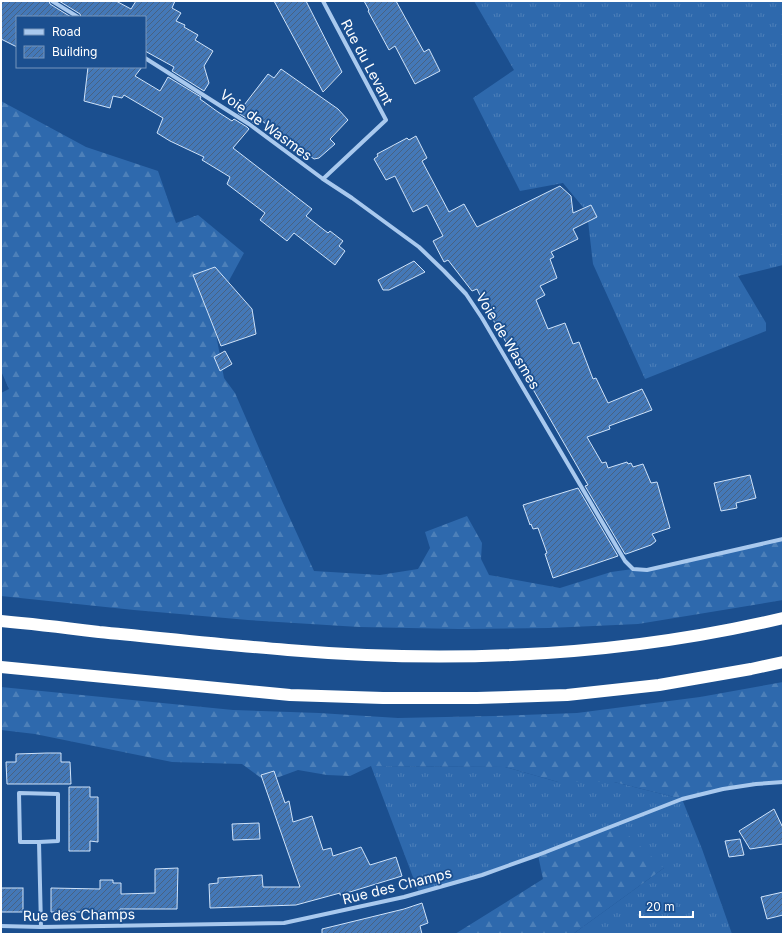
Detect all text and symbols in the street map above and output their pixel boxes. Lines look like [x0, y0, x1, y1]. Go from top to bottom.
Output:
legend [16, 16, 146, 68]
street label: Rue du Levant [338, 16, 397, 108]
text: Road [52, 24, 81, 39]
text: Building [52, 44, 97, 59]
street label: Voie de Wasmes [217, 85, 316, 164]
street label: Voie de Wasmes [473, 289, 544, 392]
street label: Rue des Champs [340, 864, 453, 907]
scale bar [640, 893, 693, 919]
text: 20 m [646, 899, 675, 914]
street label: Rue des Champs [23, 905, 135, 924]

